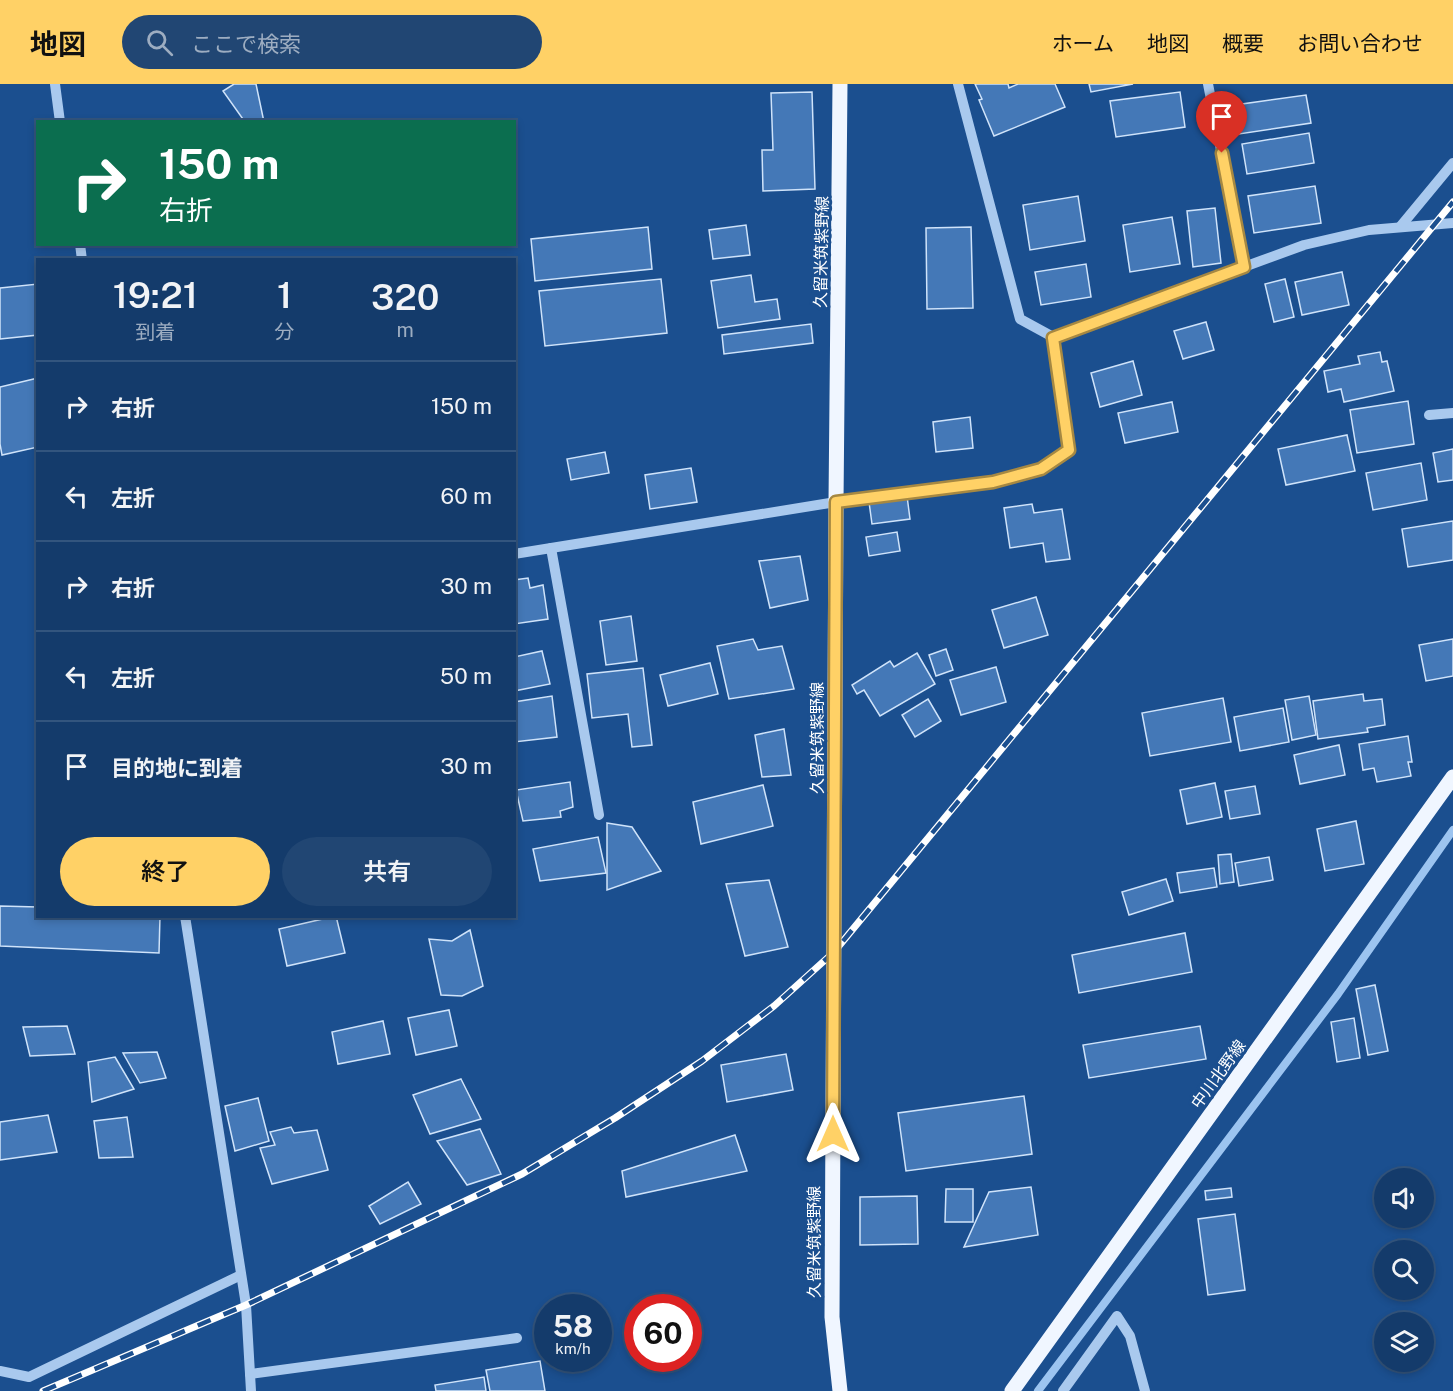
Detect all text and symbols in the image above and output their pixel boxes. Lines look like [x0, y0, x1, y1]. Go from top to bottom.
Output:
search box [122, 15, 542, 69]
icon: search [143, 26, 176, 59]
text: 地図 [30, 27, 86, 60]
text: ここで検索 [191, 31, 301, 57]
text: ホーム [1052, 31, 1114, 56]
text: 地図 [1147, 31, 1189, 56]
text: 概要 [1222, 31, 1264, 56]
text: お問い合わせ [1297, 31, 1423, 56]
pin [1196, 91, 1247, 153]
icon: arrive [1205, 100, 1238, 133]
text: 150 m [159, 139, 279, 188]
icon: right [60, 144, 138, 222]
text: 右折 [159, 194, 213, 226]
street label: 久留米筑紫野線 [811, 196, 832, 308]
text: 19:21 [113, 274, 198, 316]
text: 1 [277, 274, 292, 316]
text: 320 [371, 276, 439, 318]
text: m [397, 318, 414, 342]
text: 到着 [135, 320, 175, 344]
text: 分 [274, 320, 294, 344]
icon: right [60, 390, 93, 423]
text: 150 m [431, 393, 492, 419]
text: 右折 [111, 395, 155, 421]
icon: left [60, 480, 93, 513]
text: 60 m [441, 483, 492, 509]
text: 左折 [111, 485, 155, 511]
icon: right [60, 570, 93, 603]
text: 30 m [440, 573, 492, 599]
text: 右折 [111, 575, 155, 601]
icon: left [60, 660, 93, 693]
text: 50 m [440, 663, 492, 689]
text: 左折 [111, 665, 155, 691]
street label: 久留米筑紫野線 [808, 682, 827, 794]
icon: arrive [60, 750, 93, 783]
text: 30 m [440, 753, 492, 779]
text: 目的地に到着 [111, 755, 243, 781]
button: 終了 [60, 837, 270, 906]
button: 共有 [282, 837, 492, 906]
street label: 中川北野線 [1187, 1036, 1250, 1112]
position arrow [801, 1102, 865, 1166]
map controls [1374, 1168, 1434, 1372]
button: sound [1374, 1168, 1434, 1228]
street label: 久留米筑紫野線 [805, 1186, 824, 1298]
button: search [1374, 1240, 1434, 1300]
speed limit sign: 60 [624, 1294, 702, 1372]
text: 58 [553, 1308, 593, 1344]
button: layers [1374, 1312, 1434, 1372]
text: km/h [555, 1340, 591, 1357]

